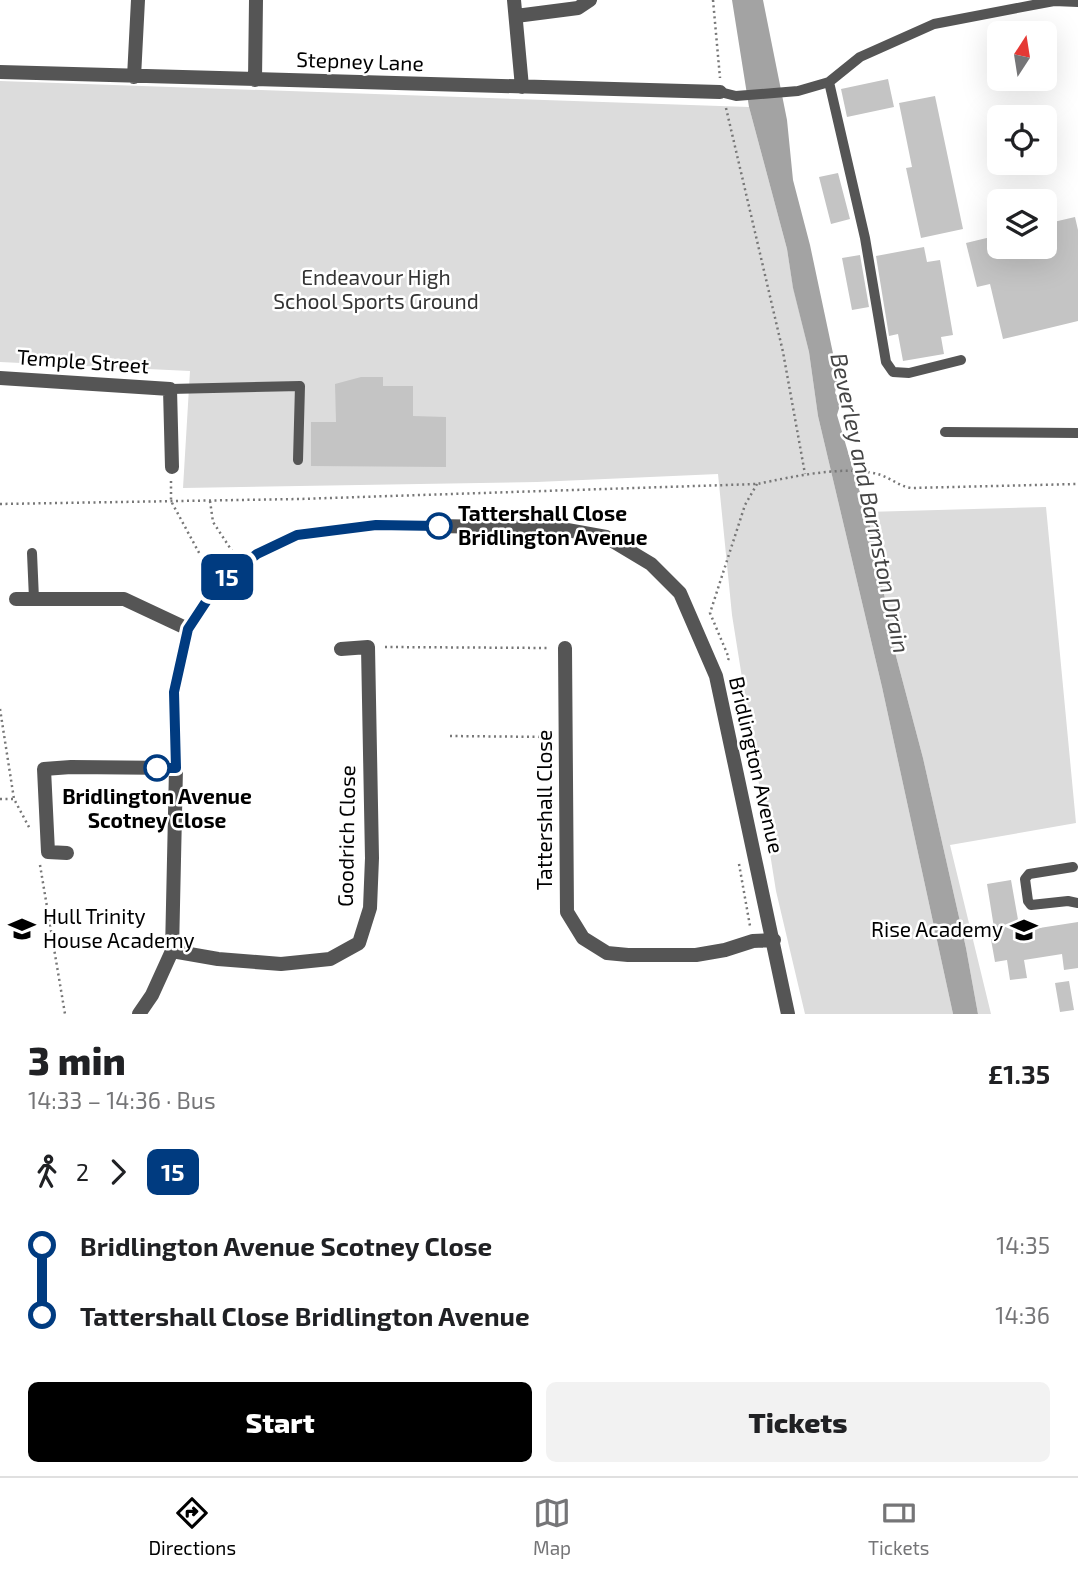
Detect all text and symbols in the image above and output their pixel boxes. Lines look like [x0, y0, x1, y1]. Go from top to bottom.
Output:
north arrow [987, 21, 1057, 91]
map controls [987, 21, 1057, 259]
street label: Stepney Lane [296, 46, 424, 75]
button: locate [987, 105, 1057, 175]
button: layers [987, 189, 1057, 259]
park label: Endeavour High School Sports Ground [273, 264, 479, 313]
street label: Temple Street [16, 343, 150, 378]
water label: Beverley and Barmston Drain [825, 350, 917, 655]
place label: Tattershall Close Bridlington Avenue [458, 500, 648, 549]
marker: Tattershall Close Bridlington Avenue [426, 513, 452, 539]
line badge: 15 [196, 554, 258, 600]
text: 15 [215, 562, 239, 591]
street label: Bridlington Avenue [725, 674, 790, 856]
street label: Tattershall Close [531, 730, 556, 890]
marker: Bridlington Avenue Scotney Close [144, 755, 170, 781]
street label: Goodrich Close [332, 765, 359, 907]
place label: Bridlington Avenue Scotney Close [62, 783, 252, 833]
place label: Hull Trinity House Academy [43, 903, 195, 952]
school or university icon: Hull Trinity House Academy [7, 914, 37, 944]
school or university icon: Rise Academy [1009, 915, 1039, 945]
place label: Rise Academy [871, 916, 1003, 941]
text: 3 min [28, 1037, 126, 1083]
text: £1.35 [988, 1058, 1050, 1089]
text: 14:33 – 14:36 · Bus [28, 1086, 216, 1114]
icon: walk [28, 1153, 66, 1191]
icon: forward [99, 1153, 137, 1191]
text: 15 [161, 1157, 185, 1186]
text: 2 [76, 1158, 89, 1186]
text: Bridlington Avenue Scotney Close [80, 1230, 492, 1261]
text: 14:35 [996, 1231, 1050, 1259]
text: Tattershall Close Bridlington Avenue [80, 1300, 530, 1331]
text: 14:36 [995, 1301, 1050, 1329]
button: Start [28, 1382, 532, 1462]
button: Tickets [546, 1382, 1050, 1462]
tab: Directions [148, 1494, 236, 1559]
tab: Map [533, 1494, 571, 1559]
tab: Tickets [868, 1494, 930, 1559]

